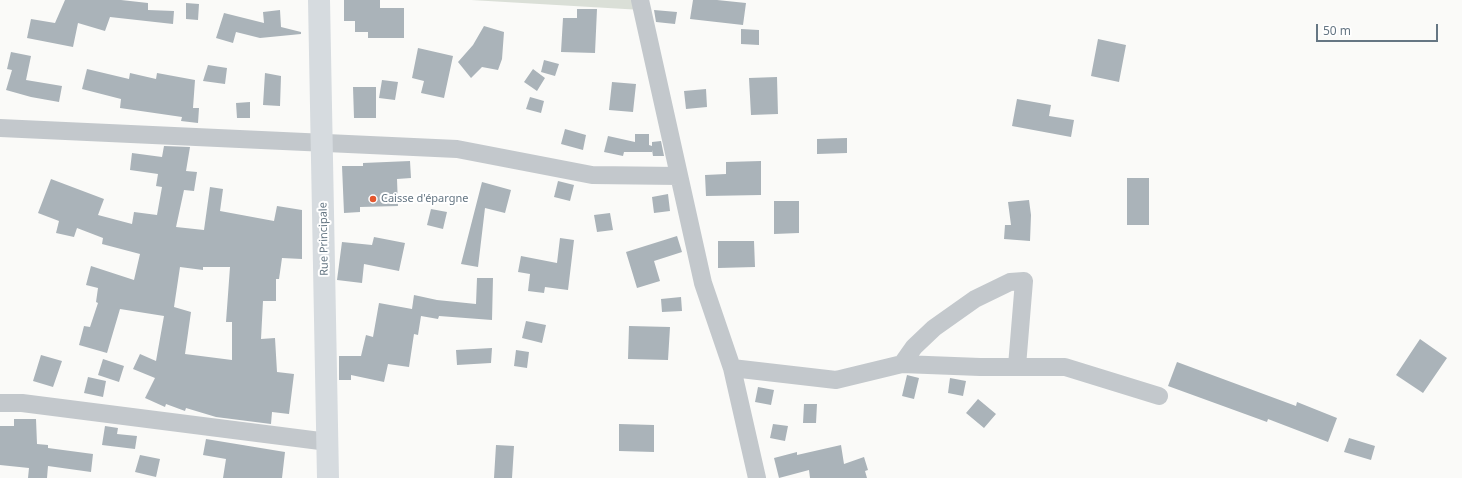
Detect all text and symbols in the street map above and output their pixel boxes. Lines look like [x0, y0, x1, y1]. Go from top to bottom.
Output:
scale bar [1318, 16, 1440, 42]
text: 50 m [1323, 22, 1351, 39]
place label: Caisse d'épargne [381, 192, 468, 206]
marker: Caisse d'épargne [368, 194, 378, 204]
street label: Rue Principale [317, 202, 331, 276]

